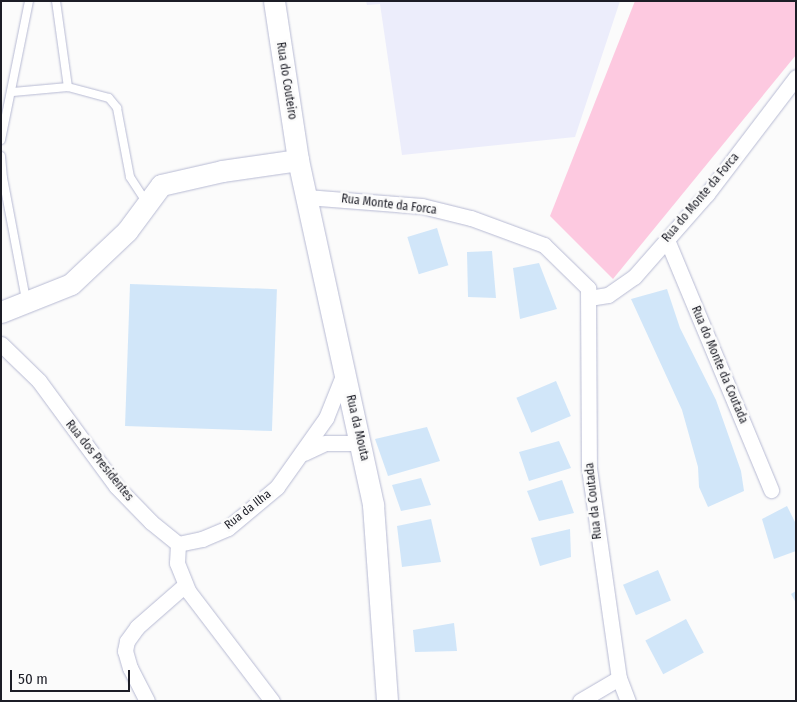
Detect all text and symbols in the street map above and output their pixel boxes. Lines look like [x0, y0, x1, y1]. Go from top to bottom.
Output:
street label: Rua do Couteiro [273, 41, 299, 121]
street label: Rua do Monte da Forca [660, 151, 742, 245]
street label: Rua Monte da Forca [340, 192, 438, 218]
street label: Rua do Monte da Coutada [688, 304, 750, 426]
street label: Rua da Mouta [342, 394, 372, 462]
street label: Rua dos Presidentes [62, 418, 136, 504]
street label: Rua da Coutada [583, 462, 605, 540]
street label: Rua da Ilha [222, 487, 274, 533]
scale bar [12, 660, 132, 692]
text: 50 m [18, 670, 48, 688]

